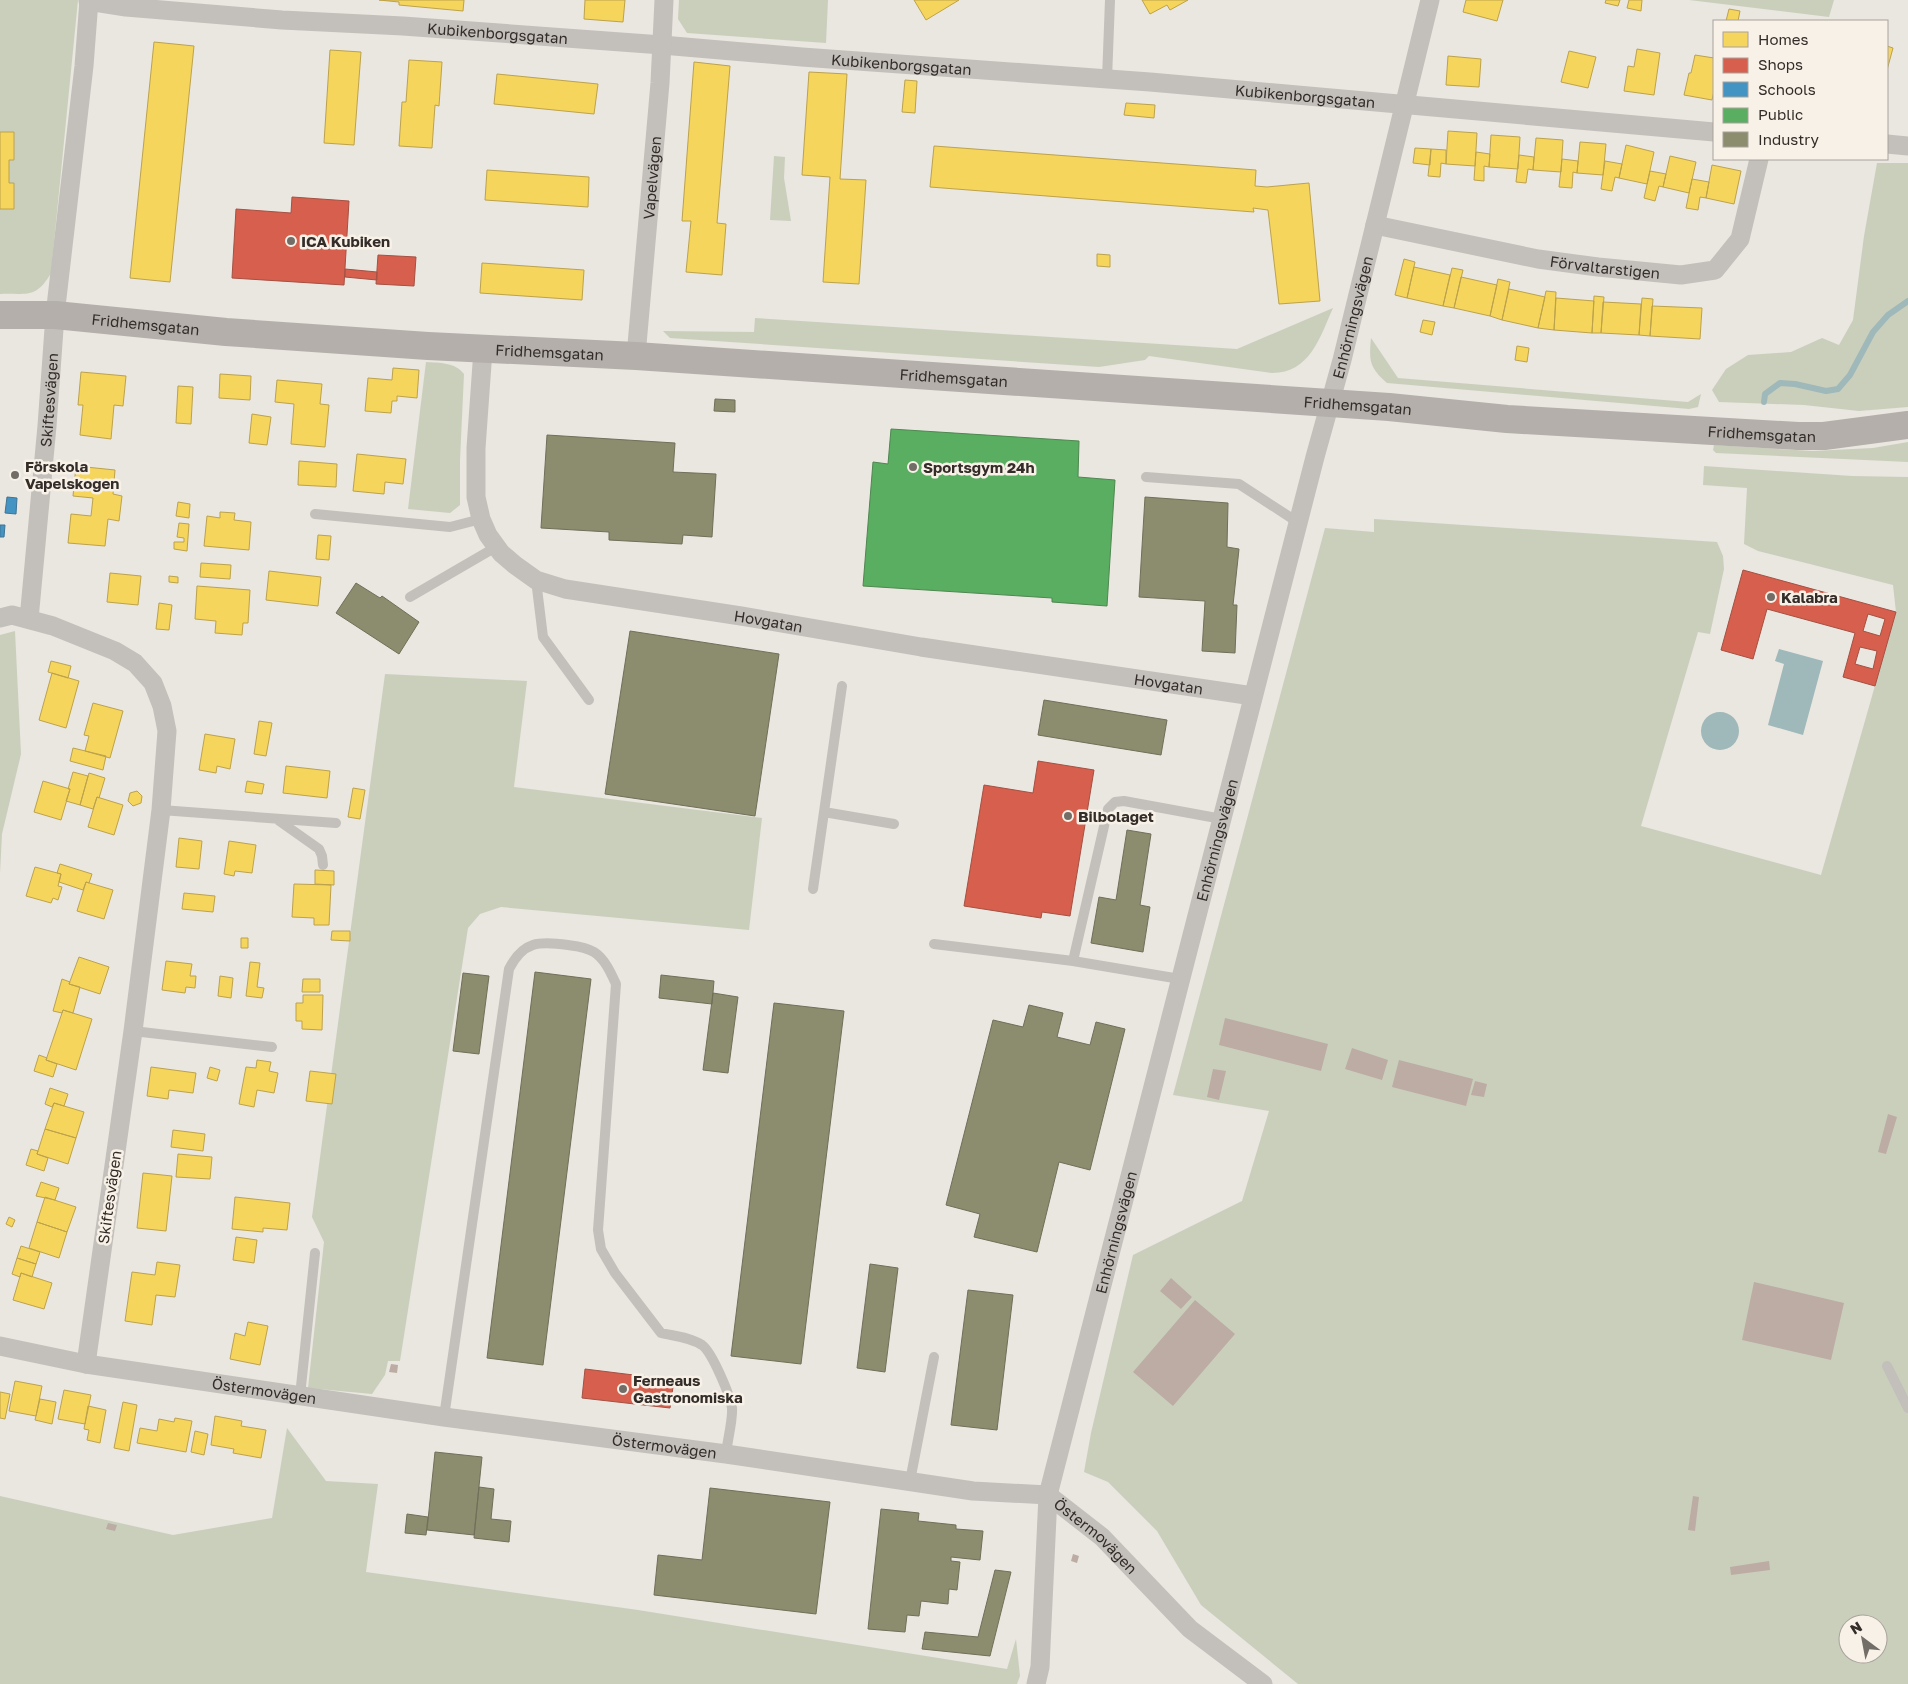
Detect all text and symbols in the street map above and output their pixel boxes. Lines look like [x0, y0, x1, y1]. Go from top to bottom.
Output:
street label: Kubikenborgsgatan [427, 19, 569, 47]
legend [1713, 20, 1888, 160]
text: Homes [1758, 30, 1808, 48]
street label: Kubikenborgsgatan [830, 50, 972, 78]
text: Shops [1758, 55, 1803, 73]
text: Schools [1758, 80, 1816, 98]
street label: Kubikenborgsgatan [1234, 81, 1376, 111]
text: Public [1758, 105, 1803, 123]
text: Industry [1758, 130, 1819, 148]
street label: Vapelvägen [639, 135, 664, 220]
place label: ICA Kubiken [301, 232, 390, 250]
marker: ICA Kubiken [285, 235, 297, 247]
street label: Förvaltarstigen [1549, 252, 1661, 282]
street label: Enhörningsvägen [1328, 254, 1376, 381]
street label: Fridhemsgatan [91, 310, 200, 338]
street label: Fridhemsgatan [495, 340, 604, 363]
street label: Skiftesvägen [36, 352, 61, 448]
street label: Fridhemsgatan [899, 365, 1008, 390]
street label: Fridhemsgatan [1303, 392, 1413, 418]
street label: Fridhemsgatan [1707, 422, 1816, 445]
place label: Förskola Vapelskogen [25, 457, 119, 492]
place label: Sportsgym 24h [923, 458, 1035, 476]
marker: Sportsgym 24h [907, 461, 919, 473]
marker: Förskola Vapelskogen [9, 469, 21, 481]
place label: Kalabra [1781, 588, 1838, 606]
marker: Kalabra [1765, 591, 1777, 603]
street label: Hovgatan [733, 606, 804, 635]
street label: Hovgatan [1133, 670, 1204, 698]
street label: Enhörningsvägen [1192, 777, 1241, 903]
place label: Bilbolaget [1078, 807, 1154, 825]
marker: Bilbolaget [1062, 810, 1074, 822]
street label: Skiftesvägen [94, 1149, 124, 1245]
street label: Enhörningsvägen [1091, 1169, 1140, 1295]
place label: Ferneaus Gastronomiska [633, 1371, 743, 1406]
street label: Östermovägen [211, 1374, 318, 1407]
marker: Ferneaus Gastronomiska [617, 1383, 629, 1395]
street label: Östermovägen [611, 1430, 718, 1462]
street label: Östermovägen [1051, 1494, 1141, 1577]
north arrow [1838, 1614, 1888, 1664]
text: N [1847, 1618, 1865, 1638]

